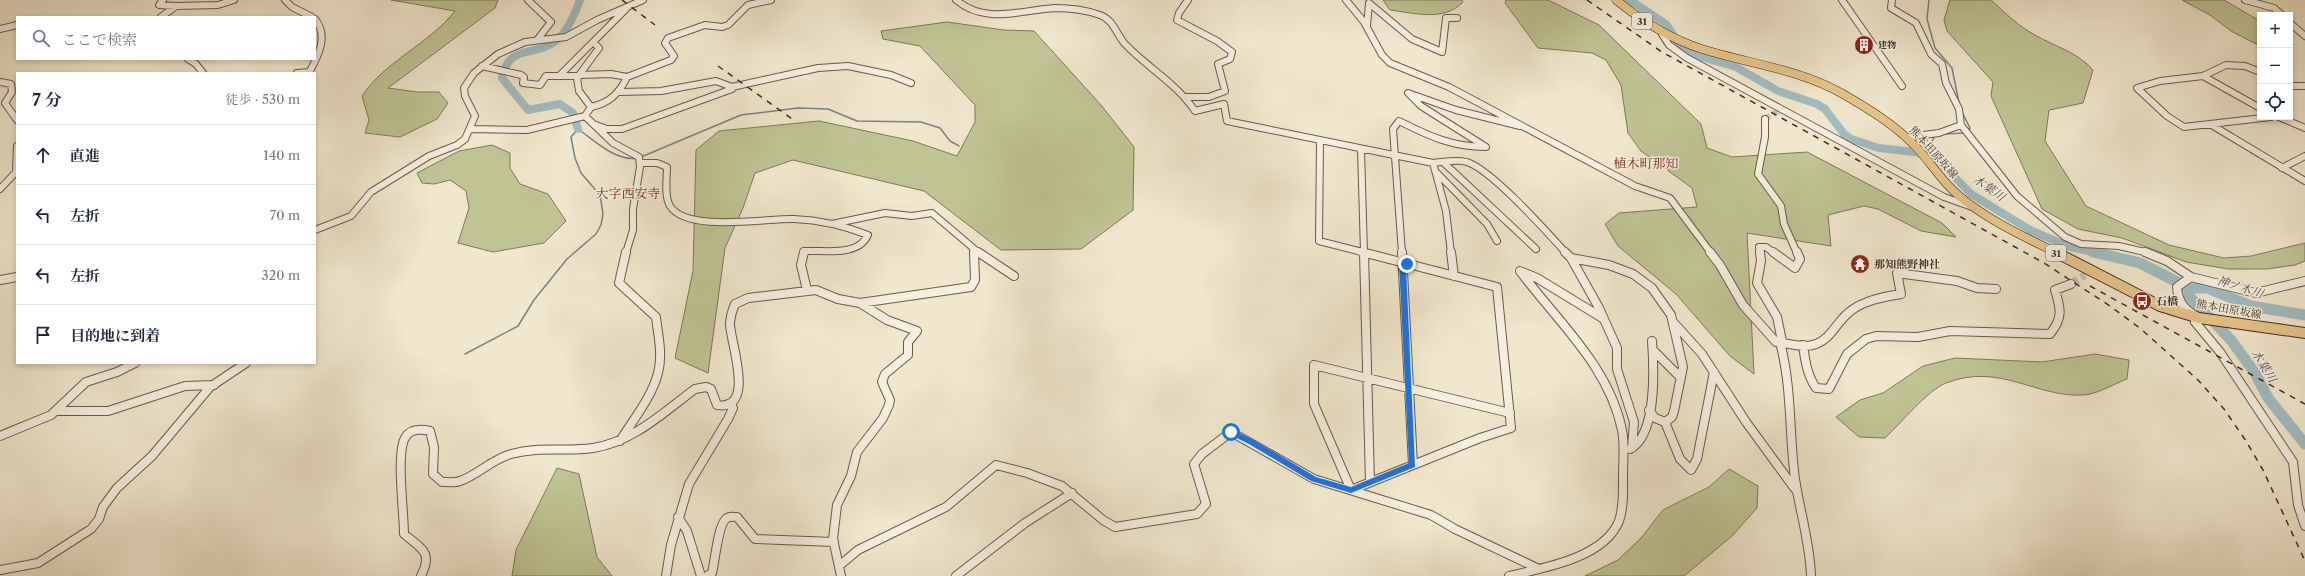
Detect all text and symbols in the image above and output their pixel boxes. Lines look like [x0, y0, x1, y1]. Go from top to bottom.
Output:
map controls [2257, 12, 2293, 120]
button: + [2257, 12, 2293, 48]
road number: 31 [1632, 13, 1652, 29]
search box [16, 16, 316, 60]
icon: search [30, 27, 52, 49]
text: ここで検索 [62, 30, 137, 49]
building icon: 建物 [1853, 34, 1875, 56]
place label: 建物 [1878, 39, 1896, 50]
button: − [2257, 48, 2293, 84]
button: locate [2257, 84, 2293, 120]
text: 7 分 [32, 90, 62, 110]
text: 徒歩 · 530 m [225, 91, 300, 107]
street label: 熊本田原坂線 [1907, 123, 1961, 181]
icon: ahead [32, 144, 54, 166]
text: 直進 [70, 146, 100, 165]
text: 140 m [263, 147, 300, 163]
district label: 植木町那知 [1613, 155, 1679, 171]
water label: 木葉川 [1970, 171, 2010, 205]
district label: 大字西安寺 [595, 185, 661, 201]
icon: left [32, 204, 54, 226]
text: 左折 [70, 206, 100, 225]
text: 70 m [270, 207, 300, 223]
road number: 31 [2046, 245, 2066, 261]
temple icon: 那知熊野神社 [1849, 253, 1871, 275]
route end [1398, 255, 1416, 273]
place label: 那知熊野神社 [1874, 257, 1940, 271]
icon: left [32, 264, 54, 286]
text: 左折 [70, 266, 100, 285]
text: 320 m [262, 267, 300, 283]
water label: 神ノ木川 [2215, 272, 2267, 302]
bus stop icon: 石橋 [2131, 290, 2153, 312]
place label: 石橋 [2156, 294, 2178, 308]
street label: 熊本田原坂線 [2195, 296, 2263, 322]
icon: arrive [32, 324, 54, 346]
text: 目的地に到着 [70, 326, 160, 345]
water label: 木葉川 [2249, 346, 2281, 387]
route start [1222, 423, 1240, 441]

